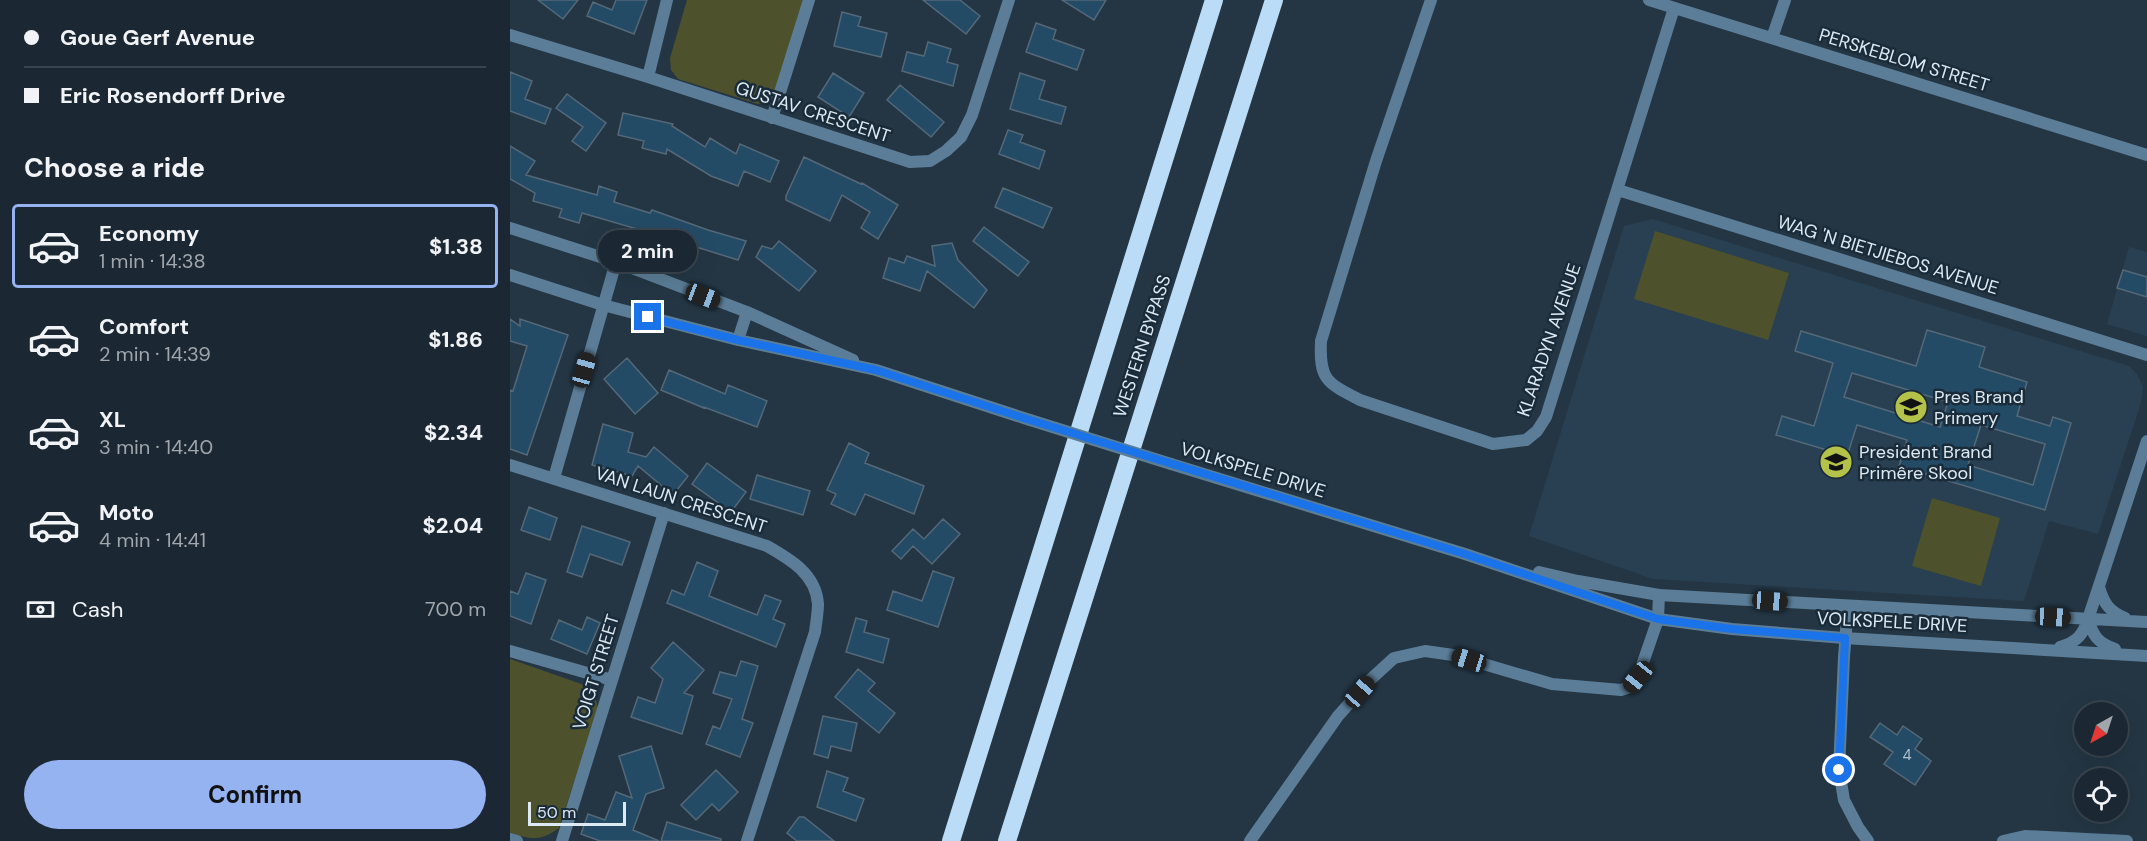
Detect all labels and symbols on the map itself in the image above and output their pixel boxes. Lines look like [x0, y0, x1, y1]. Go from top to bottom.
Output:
street label: PERSKEBLOM STREET [1816, 23, 1992, 97]
street label: GUSTAV CRESCENT [733, 76, 893, 148]
street label: WAG 'N BIETJIEBOS AVENUE [1775, 210, 2001, 300]
callout: 2 min [598, 230, 698, 272]
street label: KLARADYN AVENUE [1512, 260, 1586, 420]
street label: WESTERN BYPASS [1108, 272, 1176, 420]
car [683, 281, 723, 311]
route end [634, 303, 661, 330]
car [570, 350, 598, 390]
place label: Pres Brand Primery [1934, 385, 2024, 430]
school or university icon: Pres Brand Primery [1893, 389, 1929, 425]
street label: VOLKSPELE DRIVE [1178, 437, 1328, 503]
place label: President Brand Primêre Skool [1859, 440, 1992, 485]
school or university icon: President Brand Primêre Skool [1818, 444, 1854, 480]
street label: VAN LAUN CRESCENT [592, 461, 770, 539]
car [1751, 591, 1789, 611]
street label: VOLKSPELE DRIVE [1816, 606, 1968, 638]
car [2035, 607, 2071, 627]
street label: VOIGT STREET [567, 611, 625, 733]
car [1449, 646, 1489, 674]
car [1620, 657, 1656, 697]
car [1341, 673, 1379, 711]
north arrow [2074, 702, 2128, 756]
house number: 4 [1902, 745, 1912, 765]
route start [1825, 756, 1852, 783]
scale bar [528, 799, 626, 826]

